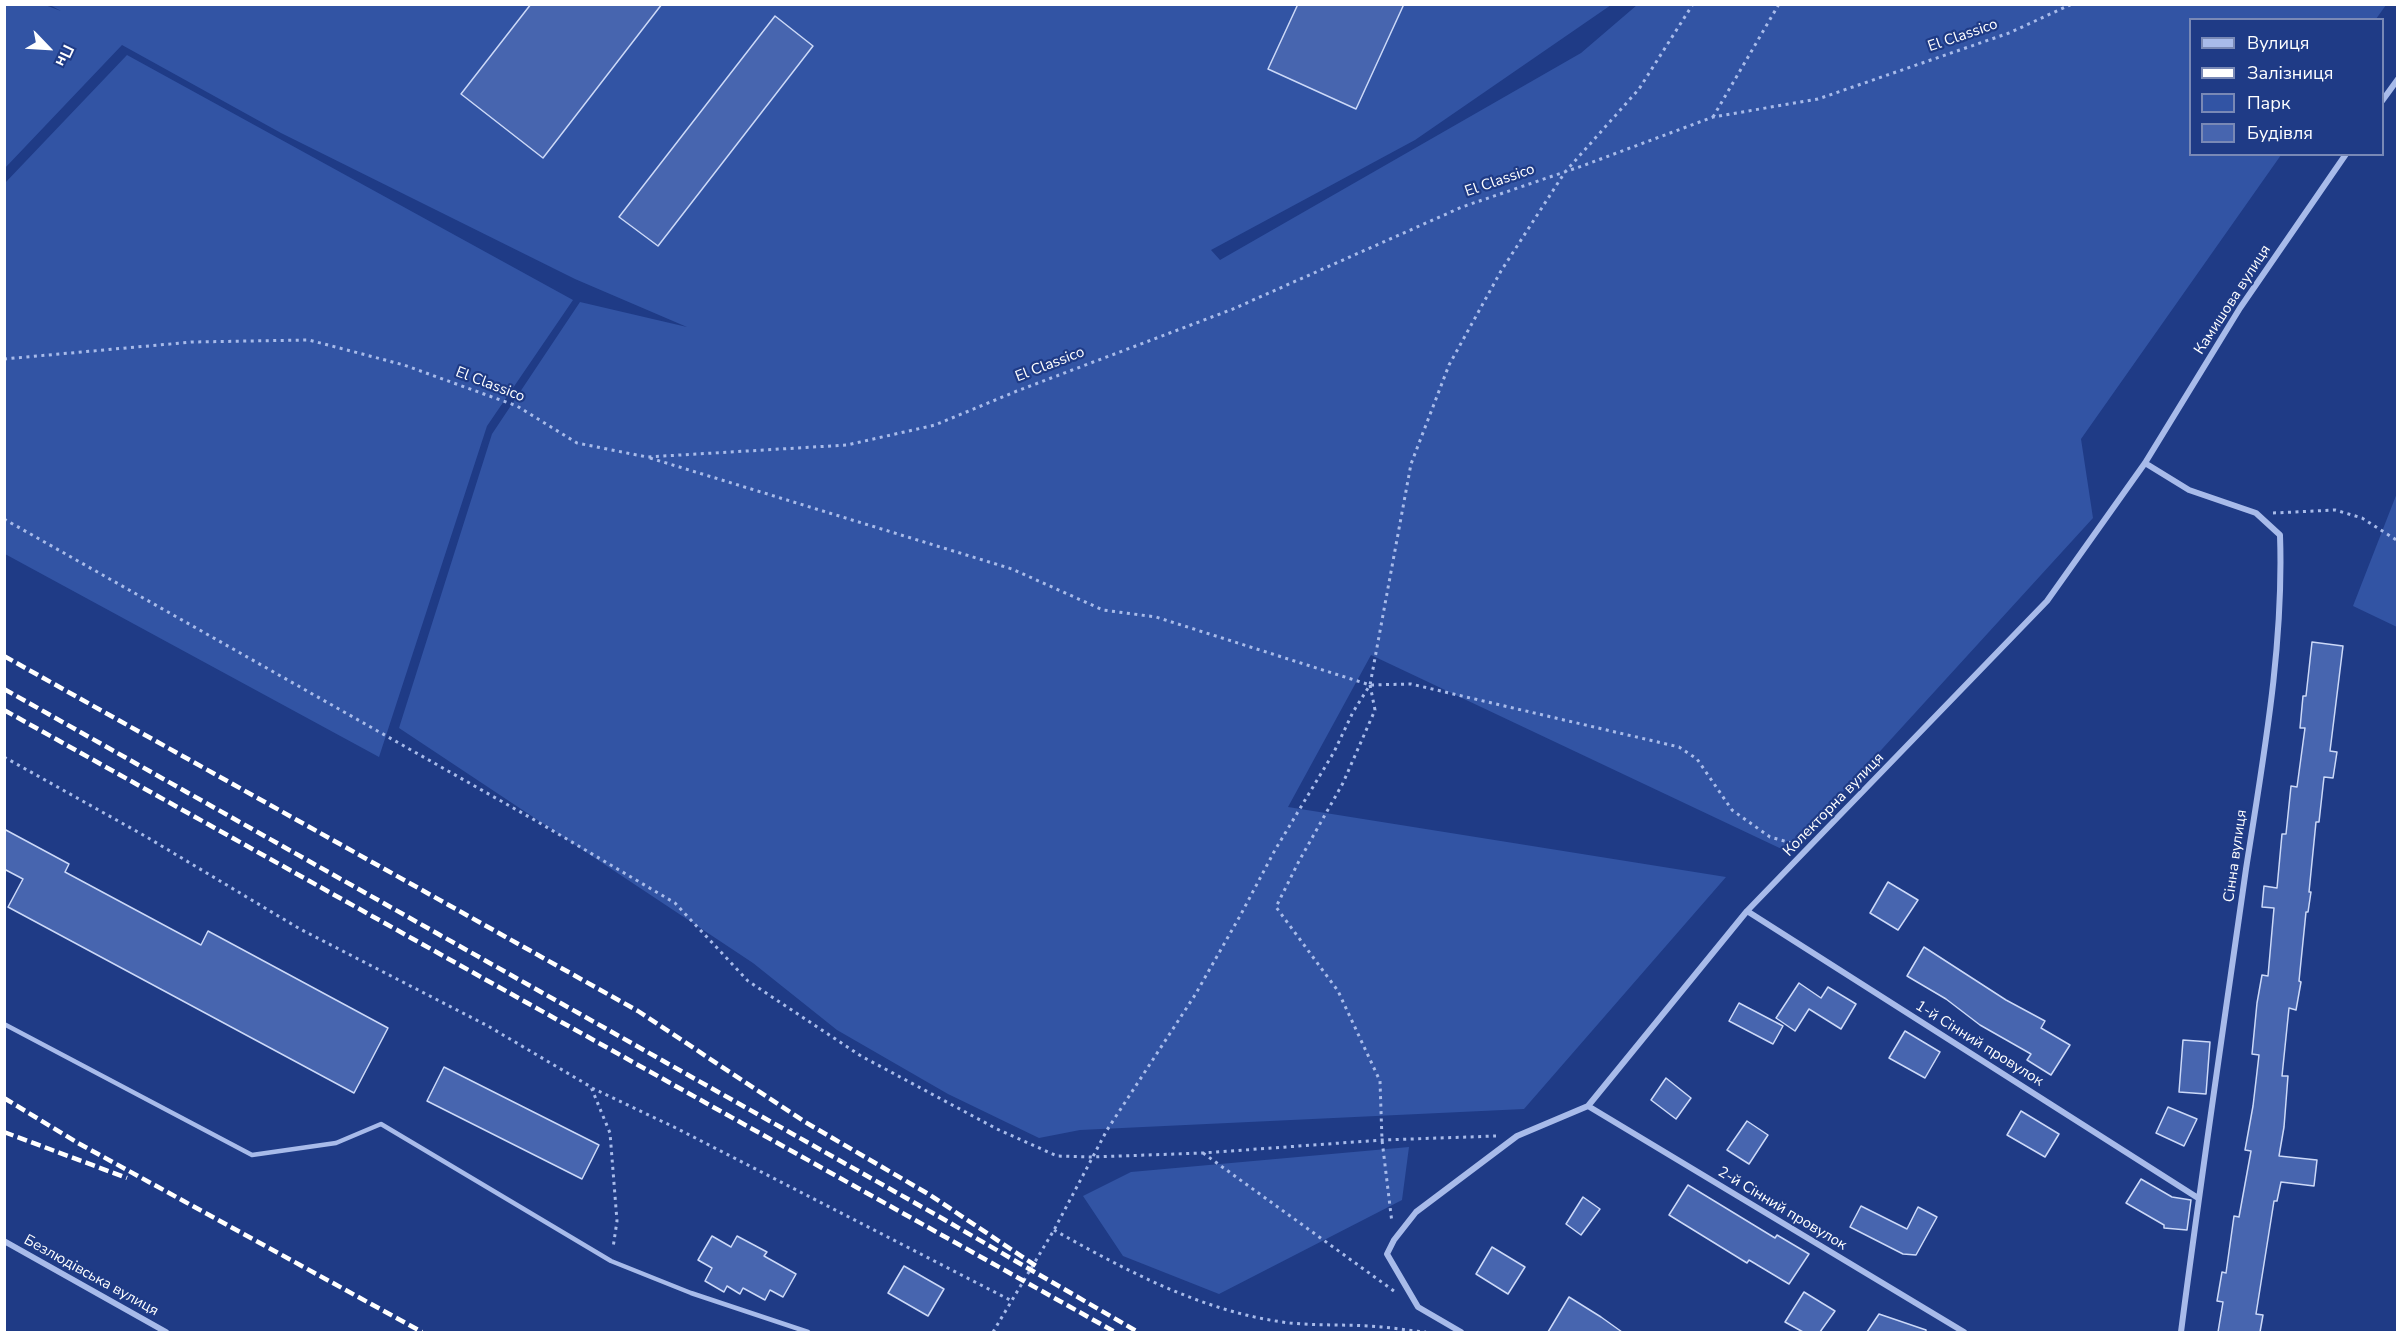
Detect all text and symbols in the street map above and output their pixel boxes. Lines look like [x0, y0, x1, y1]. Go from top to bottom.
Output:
street label: El Classico [1926, 16, 2000, 56]
north arrow [18, 18, 78, 78]
legend [2189, 18, 2384, 156]
text: Вулиця [2247, 31, 2309, 55]
text: Пн [50, 41, 79, 70]
text: Залізниця [2247, 61, 2333, 85]
text: Парк [2247, 91, 2290, 115]
text: Будівля [2247, 121, 2313, 145]
street label: El Classico [1463, 161, 1537, 201]
street label: Камишова вулиця [2191, 242, 2275, 358]
street label: El Classico [1013, 344, 1087, 386]
street label: El Classico [453, 364, 527, 406]
street label: Колекторна вулиця [1780, 749, 1888, 861]
street label: Сінна вулиця [2221, 809, 2251, 903]
street label: 1-й Сінний провулок [1912, 997, 2046, 1091]
street label: 2-й Сінний провулок [1714, 1163, 1850, 1255]
street label: Безлюдівська вулиця [20, 1231, 162, 1321]

